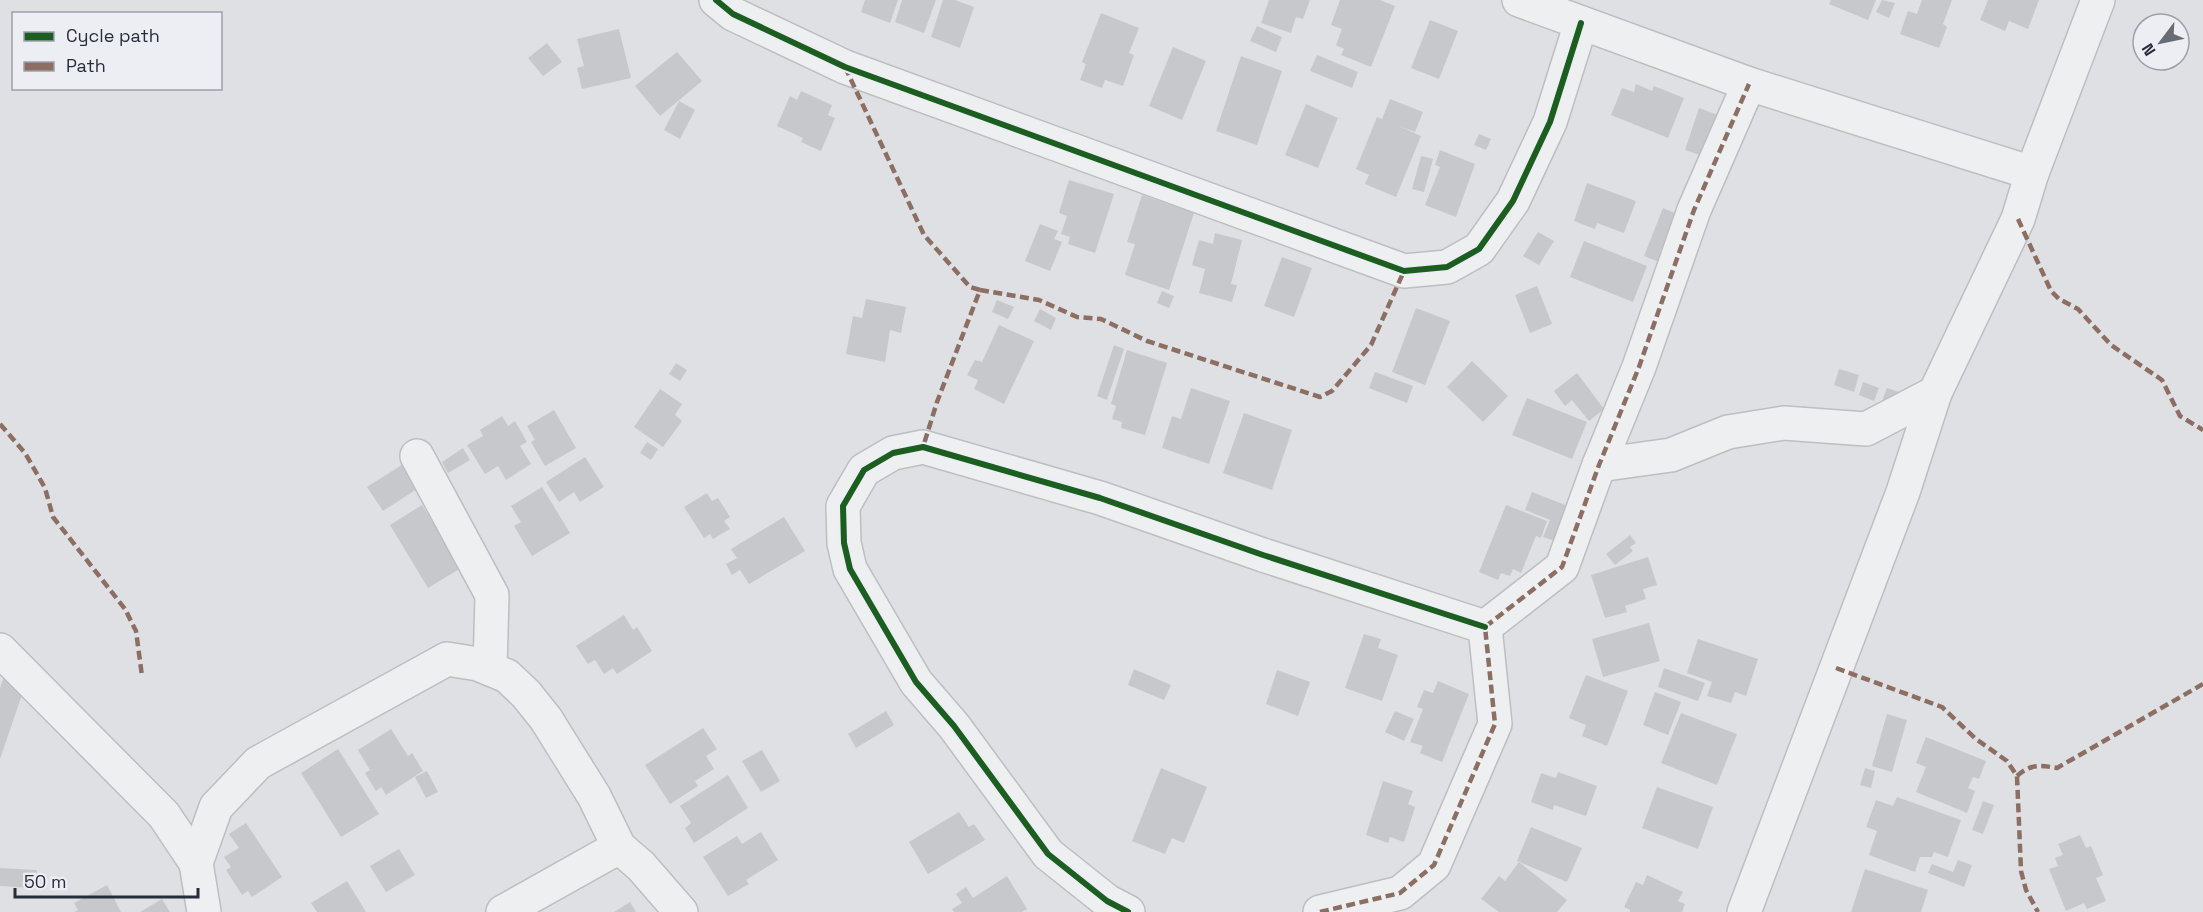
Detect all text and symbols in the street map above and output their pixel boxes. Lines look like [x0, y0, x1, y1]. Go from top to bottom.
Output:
legend [12, 12, 222, 90]
north arrow [2131, 12, 2191, 72]
text: Cycle path [66, 24, 160, 47]
text: N [2137, 40, 2160, 60]
text: Path [66, 54, 106, 77]
scale bar [15, 861, 198, 899]
text: 50 m [24, 870, 66, 893]

